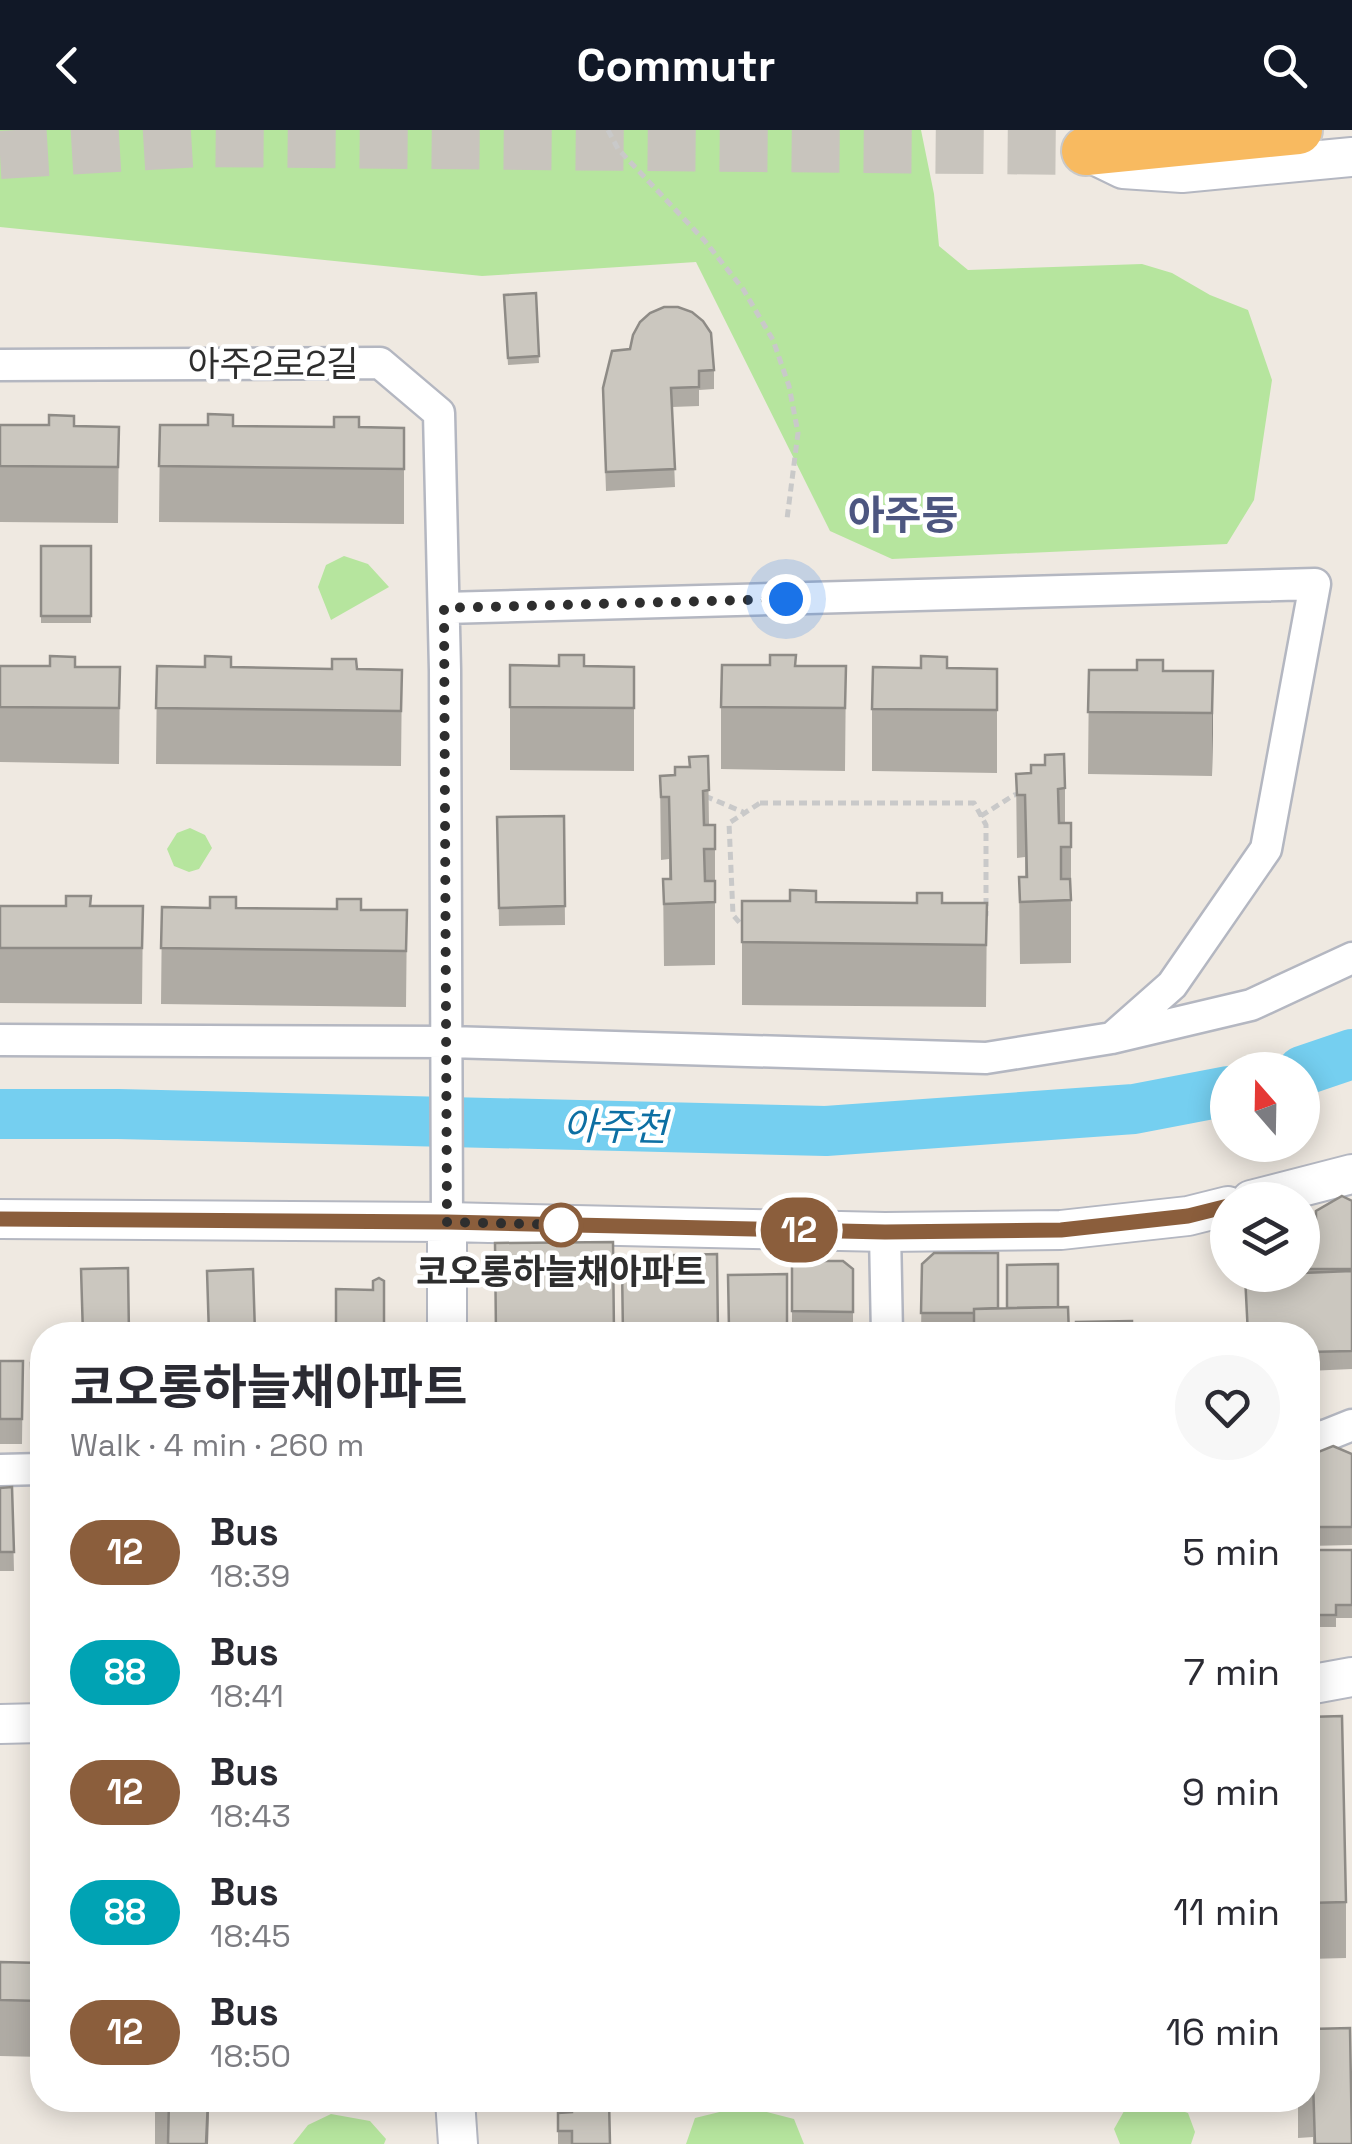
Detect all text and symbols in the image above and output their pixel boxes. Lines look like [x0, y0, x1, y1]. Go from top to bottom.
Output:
text: Commutr [576, 37, 776, 94]
icon: back [40, 38, 95, 93]
icon: search [1257, 38, 1312, 93]
street label: 아주2로2길 [187, 342, 359, 386]
district label: 아주동 [848, 490, 958, 541]
your location [761, 574, 811, 624]
north arrow [1210, 1052, 1320, 1162]
map controls [1210, 1052, 1320, 1292]
water label: 아주천 [562, 1102, 672, 1152]
button: layers [1210, 1182, 1320, 1292]
line badge: 12 [754, 1198, 844, 1262]
marker: 코오롱하늘채아파트 [540, 1204, 582, 1246]
text: 12 [781, 1208, 817, 1252]
place label: 코오롱하늘채아파트 [416, 1250, 706, 1294]
button: heart [1175, 1355, 1280, 1460]
text: 코오롱하늘채아파트 [70, 1357, 467, 1418]
text: Walk · 4 min · 260 m [70, 1425, 364, 1465]
text: Bus [210, 1508, 279, 1556]
text: 5 min [1182, 1528, 1280, 1576]
text: 12 [107, 1530, 143, 1574]
text: 18:39 [210, 1556, 290, 1596]
text: Bus [210, 1628, 279, 1676]
text: 7 min [1184, 1648, 1280, 1696]
text: 88 [104, 1650, 146, 1694]
text: 18:41 [210, 1676, 284, 1716]
text: Bus [210, 1748, 279, 1796]
text: 9 min [1182, 1768, 1280, 1816]
text: 12 [107, 1770, 143, 1814]
text: 18:43 [210, 1796, 291, 1836]
text: Bus [210, 1868, 279, 1916]
text: 11 min [1173, 1888, 1280, 1936]
text: 88 [104, 1890, 146, 1934]
text: 18:45 [210, 1916, 291, 1956]
text: Bus [210, 1988, 279, 2036]
text: 16 min [1166, 2008, 1280, 2056]
text: 12 [107, 2010, 143, 2054]
text: 18:50 [210, 2036, 291, 2076]

